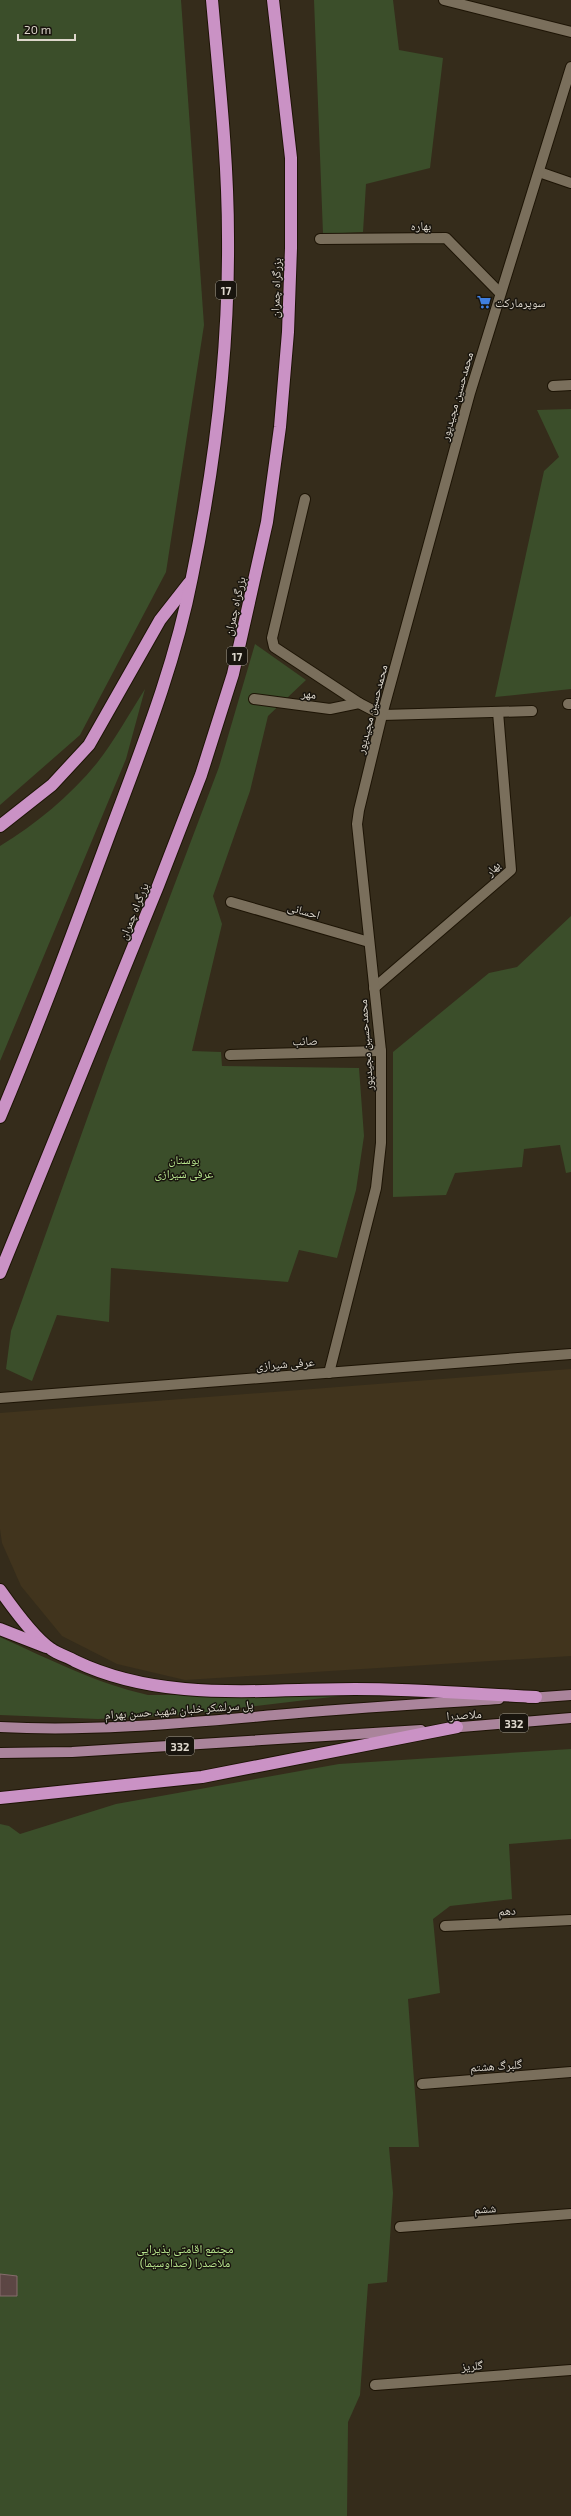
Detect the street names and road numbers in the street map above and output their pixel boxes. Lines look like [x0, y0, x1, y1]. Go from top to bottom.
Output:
street label: بهاره [411, 218, 431, 234]
street label: بزرگراه چمران [267, 258, 284, 318]
road number: 17 [216, 281, 236, 299]
street label: محمدحسین مجیدپور [436, 350, 477, 443]
street label: بزرگراه چمران [220, 575, 249, 637]
road number: 17 [227, 647, 247, 665]
street label: محمدحسین مجیدپور [352, 663, 391, 756]
street label: مهر [300, 685, 317, 702]
street label: بهار [481, 858, 503, 880]
street label: بزرگراه چمران [115, 880, 152, 942]
street label: احسانی [286, 899, 322, 922]
street label: محمدحسین مجیدپور [355, 999, 376, 1092]
street label: صائب [292, 1033, 318, 1049]
street label: عرفی شیرازی [255, 1354, 315, 1373]
street label: پل سرلشکر خلبان شهید حسن بهرام [104, 1697, 254, 1723]
street label: ملاصدرا [446, 1706, 482, 1722]
road number: 332 [500, 1714, 528, 1732]
road number: 332 [166, 1737, 194, 1755]
street label: دهم [498, 1903, 516, 1919]
street label: گلبرگ هشتم [469, 2056, 523, 2076]
street label: ششم [473, 2200, 497, 2218]
street label: گلریز [460, 2357, 483, 2374]

